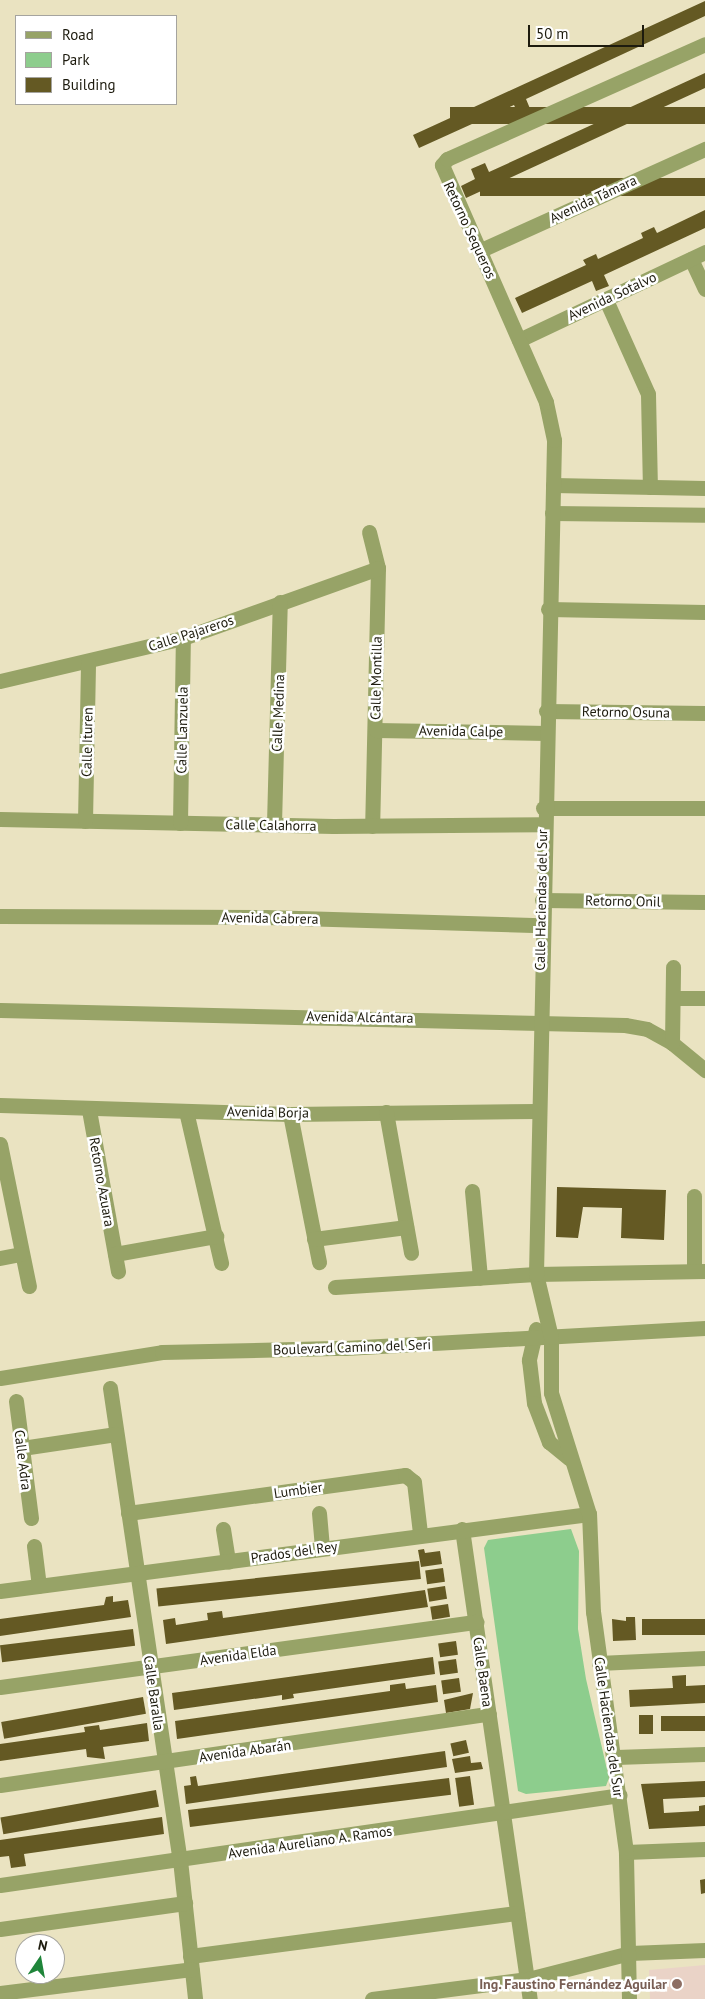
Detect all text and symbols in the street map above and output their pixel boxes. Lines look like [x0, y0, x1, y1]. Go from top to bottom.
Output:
legend [15, 15, 178, 105]
scale bar [530, 15, 646, 47]
text: 50 m [536, 24, 569, 43]
text: Road [62, 25, 94, 44]
text: Park [62, 50, 90, 69]
text: Building [62, 75, 116, 94]
street label: Avenida Támara [547, 171, 639, 227]
street label: Retorno Sequeros [440, 179, 500, 281]
street label: Avenida Sotalvo [565, 268, 659, 324]
street label: Calle Pajareros [146, 611, 236, 655]
street label: Calle Montilla [367, 636, 385, 720]
street label: Calle Medina [268, 674, 288, 752]
street label: Calle Lanzuela [173, 686, 191, 774]
street label: Retorno Osuna [582, 703, 670, 721]
street label: Calle Ituren [78, 707, 96, 777]
street label: Avenida Calpe [419, 722, 503, 740]
street label: Calle Calahorra [225, 816, 317, 834]
street label: Calle Haciendas del Sur [531, 829, 551, 971]
street label: Retorno Onil [585, 892, 661, 910]
street label: Avenida Cabrera [221, 909, 319, 927]
street label: Avenida Alcántara [306, 1008, 414, 1026]
street label: Avenida Borja [227, 1103, 309, 1121]
street label: Retorno Azuara [86, 1136, 118, 1228]
street label: Boulevard Camino del Seri [273, 1336, 431, 1358]
street label: Calle Adra [11, 1429, 35, 1491]
street label: Lumbier [273, 1478, 323, 1502]
street label: Prados del Rey [250, 1538, 338, 1566]
street label: Calle Baena [470, 1636, 496, 1708]
street label: Avenida Elda [199, 1641, 277, 1669]
street label: Calle Baralla [140, 1654, 168, 1732]
street label: Calle Haciendas del Sur [591, 1656, 627, 1798]
street label: Avenida Abarán [198, 1736, 292, 1766]
street label: Avenida Aureliano A. Ramos [226, 1822, 394, 1862]
north arrow [15, 1934, 65, 1984]
text: N [37, 1936, 49, 1955]
place label: Ing. Faustino Fernández Aguilar [477, 1976, 667, 1992]
marker: Ing. Faustino Fernández Aguilar [671, 1978, 683, 1990]

